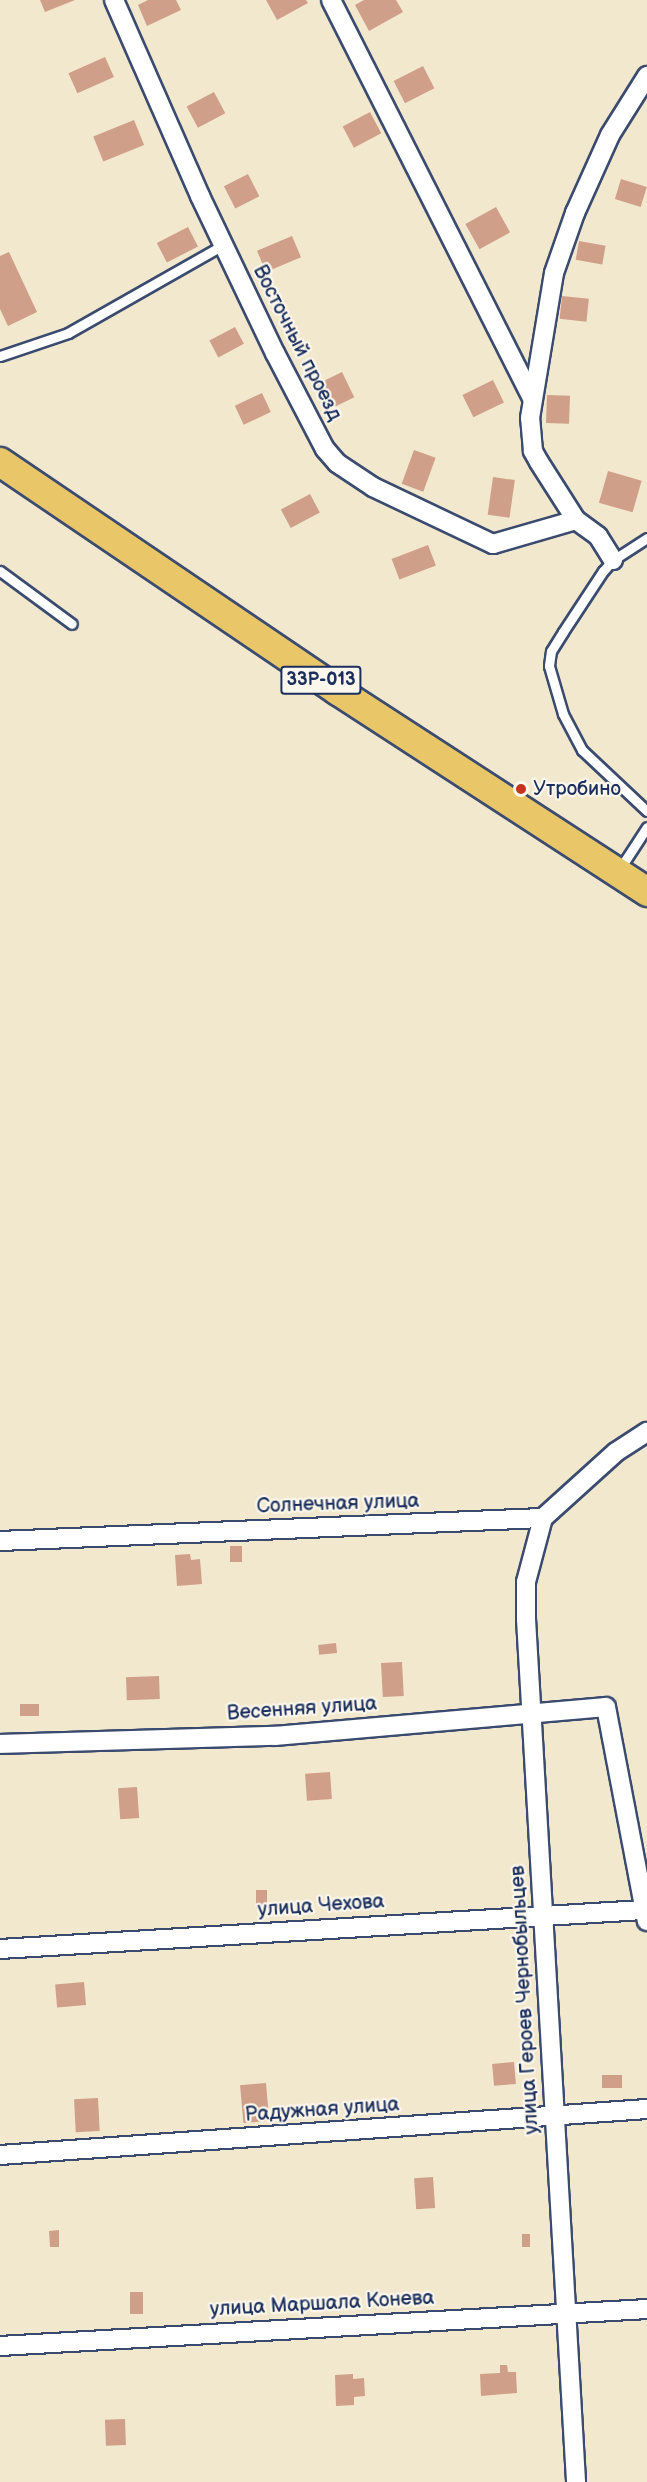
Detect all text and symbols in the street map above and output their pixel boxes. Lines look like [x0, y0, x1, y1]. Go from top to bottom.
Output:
street label: Восточный проезд [247, 261, 347, 425]
road number: 33Р-013 [279, 665, 363, 695]
place label: Утробино [533, 777, 621, 801]
marker: Утробино [514, 782, 528, 796]
street label: Солнечная улица [256, 1489, 420, 1519]
street label: Весенняя улица [226, 1692, 378, 1726]
street label: улица Героев Чернобыльцев [506, 1865, 544, 2135]
street label: улица Чехова [257, 1890, 385, 1922]
street label: Радужная улица [244, 2093, 400, 2127]
street label: улица Маршала Конева [209, 2286, 435, 2322]

